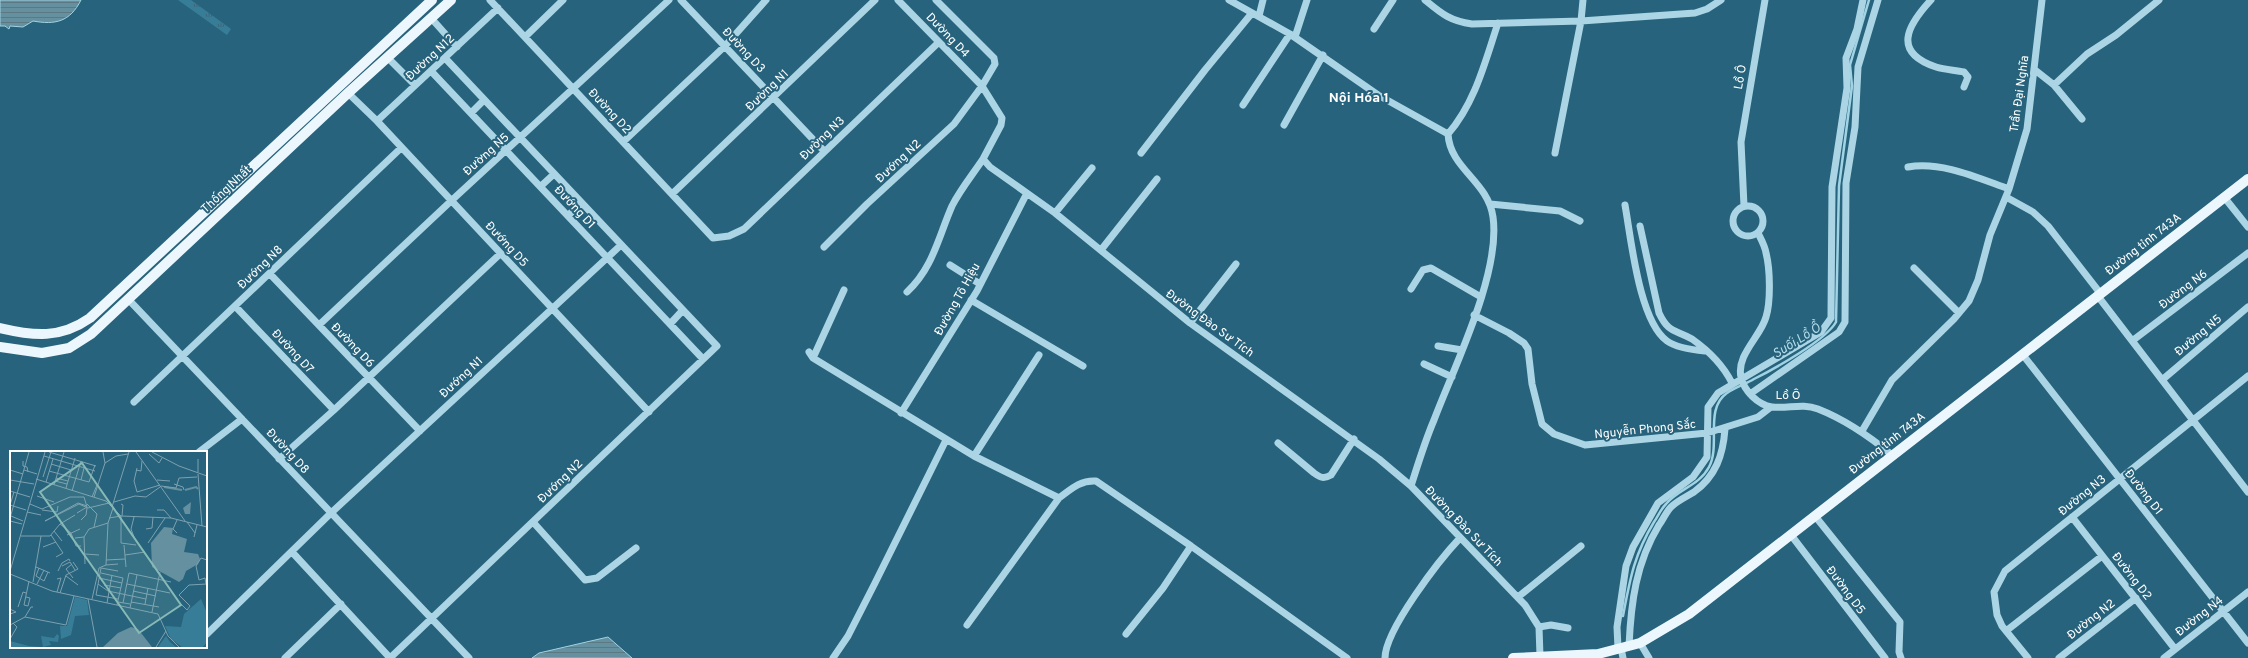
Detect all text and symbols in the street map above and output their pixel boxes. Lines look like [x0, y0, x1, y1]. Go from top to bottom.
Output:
street label: Dường D4 [922, 10, 973, 62]
street label: Đường D3 [718, 25, 768, 77]
street label: Đường N12 [403, 31, 459, 84]
street label: Trần Đại Nghĩa [2007, 54, 2033, 134]
street label: Lồ Ô [1731, 63, 1751, 91]
street label: Đường N1 [743, 66, 793, 115]
street label: Đường D2 [584, 86, 634, 138]
district label: Nội Hóa 1 [1329, 90, 1389, 107]
street label: Đường N3 [797, 113, 849, 164]
street label: Đường N5 [460, 130, 513, 180]
street label: Đướng N2 [872, 136, 925, 187]
street label: Thống Nhất [198, 162, 255, 217]
street label: Đướng D1 [550, 183, 598, 233]
street label: Đường tỉnh 743A [2102, 210, 2185, 280]
street label: Đướng D5 [481, 219, 531, 271]
street label: Đướng N8 [235, 242, 287, 293]
street label: Đường Tô Hiệu [931, 260, 984, 339]
street label: Đường N6 [2156, 266, 2211, 313]
street label: Đường Đào Sư Tích [1162, 286, 1257, 361]
street label: Đường N5 [2172, 311, 2226, 360]
water label: Suối Lồ Ồ [1769, 318, 1825, 363]
street label: Đường D6 [327, 320, 378, 372]
street label: Đường D7 [268, 326, 317, 377]
street label: Đướng N1 [436, 353, 487, 402]
street label: Lồ Ô [1776, 388, 1800, 404]
street label: Đường tỉnh 743A [1846, 409, 1929, 479]
street label: Nguyễn Phong Sắc [1594, 417, 1697, 443]
street label: Đường D8 [262, 426, 312, 478]
inset map [10, 451, 207, 648]
street label: Đướng N2 [535, 456, 587, 507]
street label: Đường D1 [2120, 467, 2166, 519]
street label: Đường N3 [2056, 472, 2110, 520]
street label: Đường Đào Sư Tích [1421, 483, 1506, 570]
street label: Đường D2 [2108, 549, 2155, 604]
street label: Đường D5 [1822, 563, 1869, 618]
street label: Đường N4 [2172, 593, 2227, 641]
street label: Đường N2 [2064, 596, 2119, 644]

